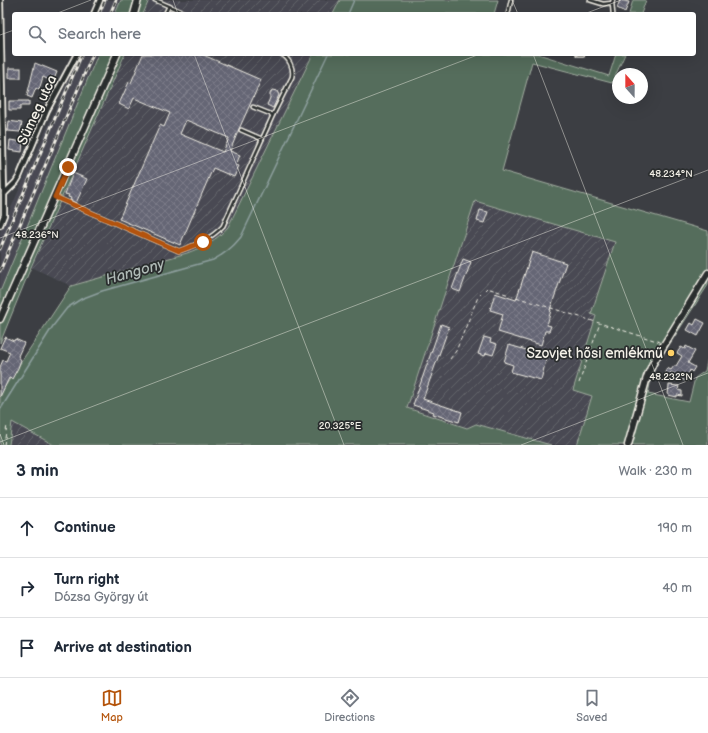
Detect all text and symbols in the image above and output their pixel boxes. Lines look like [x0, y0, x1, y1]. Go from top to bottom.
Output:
search box [12, 12, 696, 56]
icon: search [26, 23, 48, 45]
text: Search here [58, 25, 141, 44]
north arrow [612, 68, 648, 104]
street label: Sümeg utca [13, 72, 61, 148]
route end [59, 158, 77, 176]
text: 48.234°N [649, 168, 693, 180]
text: 48.236°N [15, 229, 59, 241]
route start [194, 233, 212, 251]
water label: Hangony [103, 254, 168, 289]
place label: Szovjet hősi emlékmű [526, 345, 663, 362]
marker: Szovjet hősi emlékmű [666, 348, 676, 358]
text: 48.232°N [649, 371, 693, 383]
text: 20.325°E [319, 420, 362, 432]
text: 3 min [16, 461, 59, 481]
text: Walk · 230 m [618, 463, 692, 479]
icon: ahead [16, 517, 38, 539]
text: Continue [54, 518, 116, 537]
text: 190 m [658, 520, 692, 536]
text: Turn right [54, 570, 119, 589]
icon: right [16, 577, 38, 599]
text: 40 m [662, 580, 692, 596]
text: Dózsa György út [54, 589, 148, 605]
icon: arrive [16, 637, 38, 659]
text: Arrive at destination [54, 638, 192, 657]
tab: Map [101, 687, 123, 724]
tab: Directions [324, 687, 375, 724]
tab: Saved [576, 687, 607, 724]

